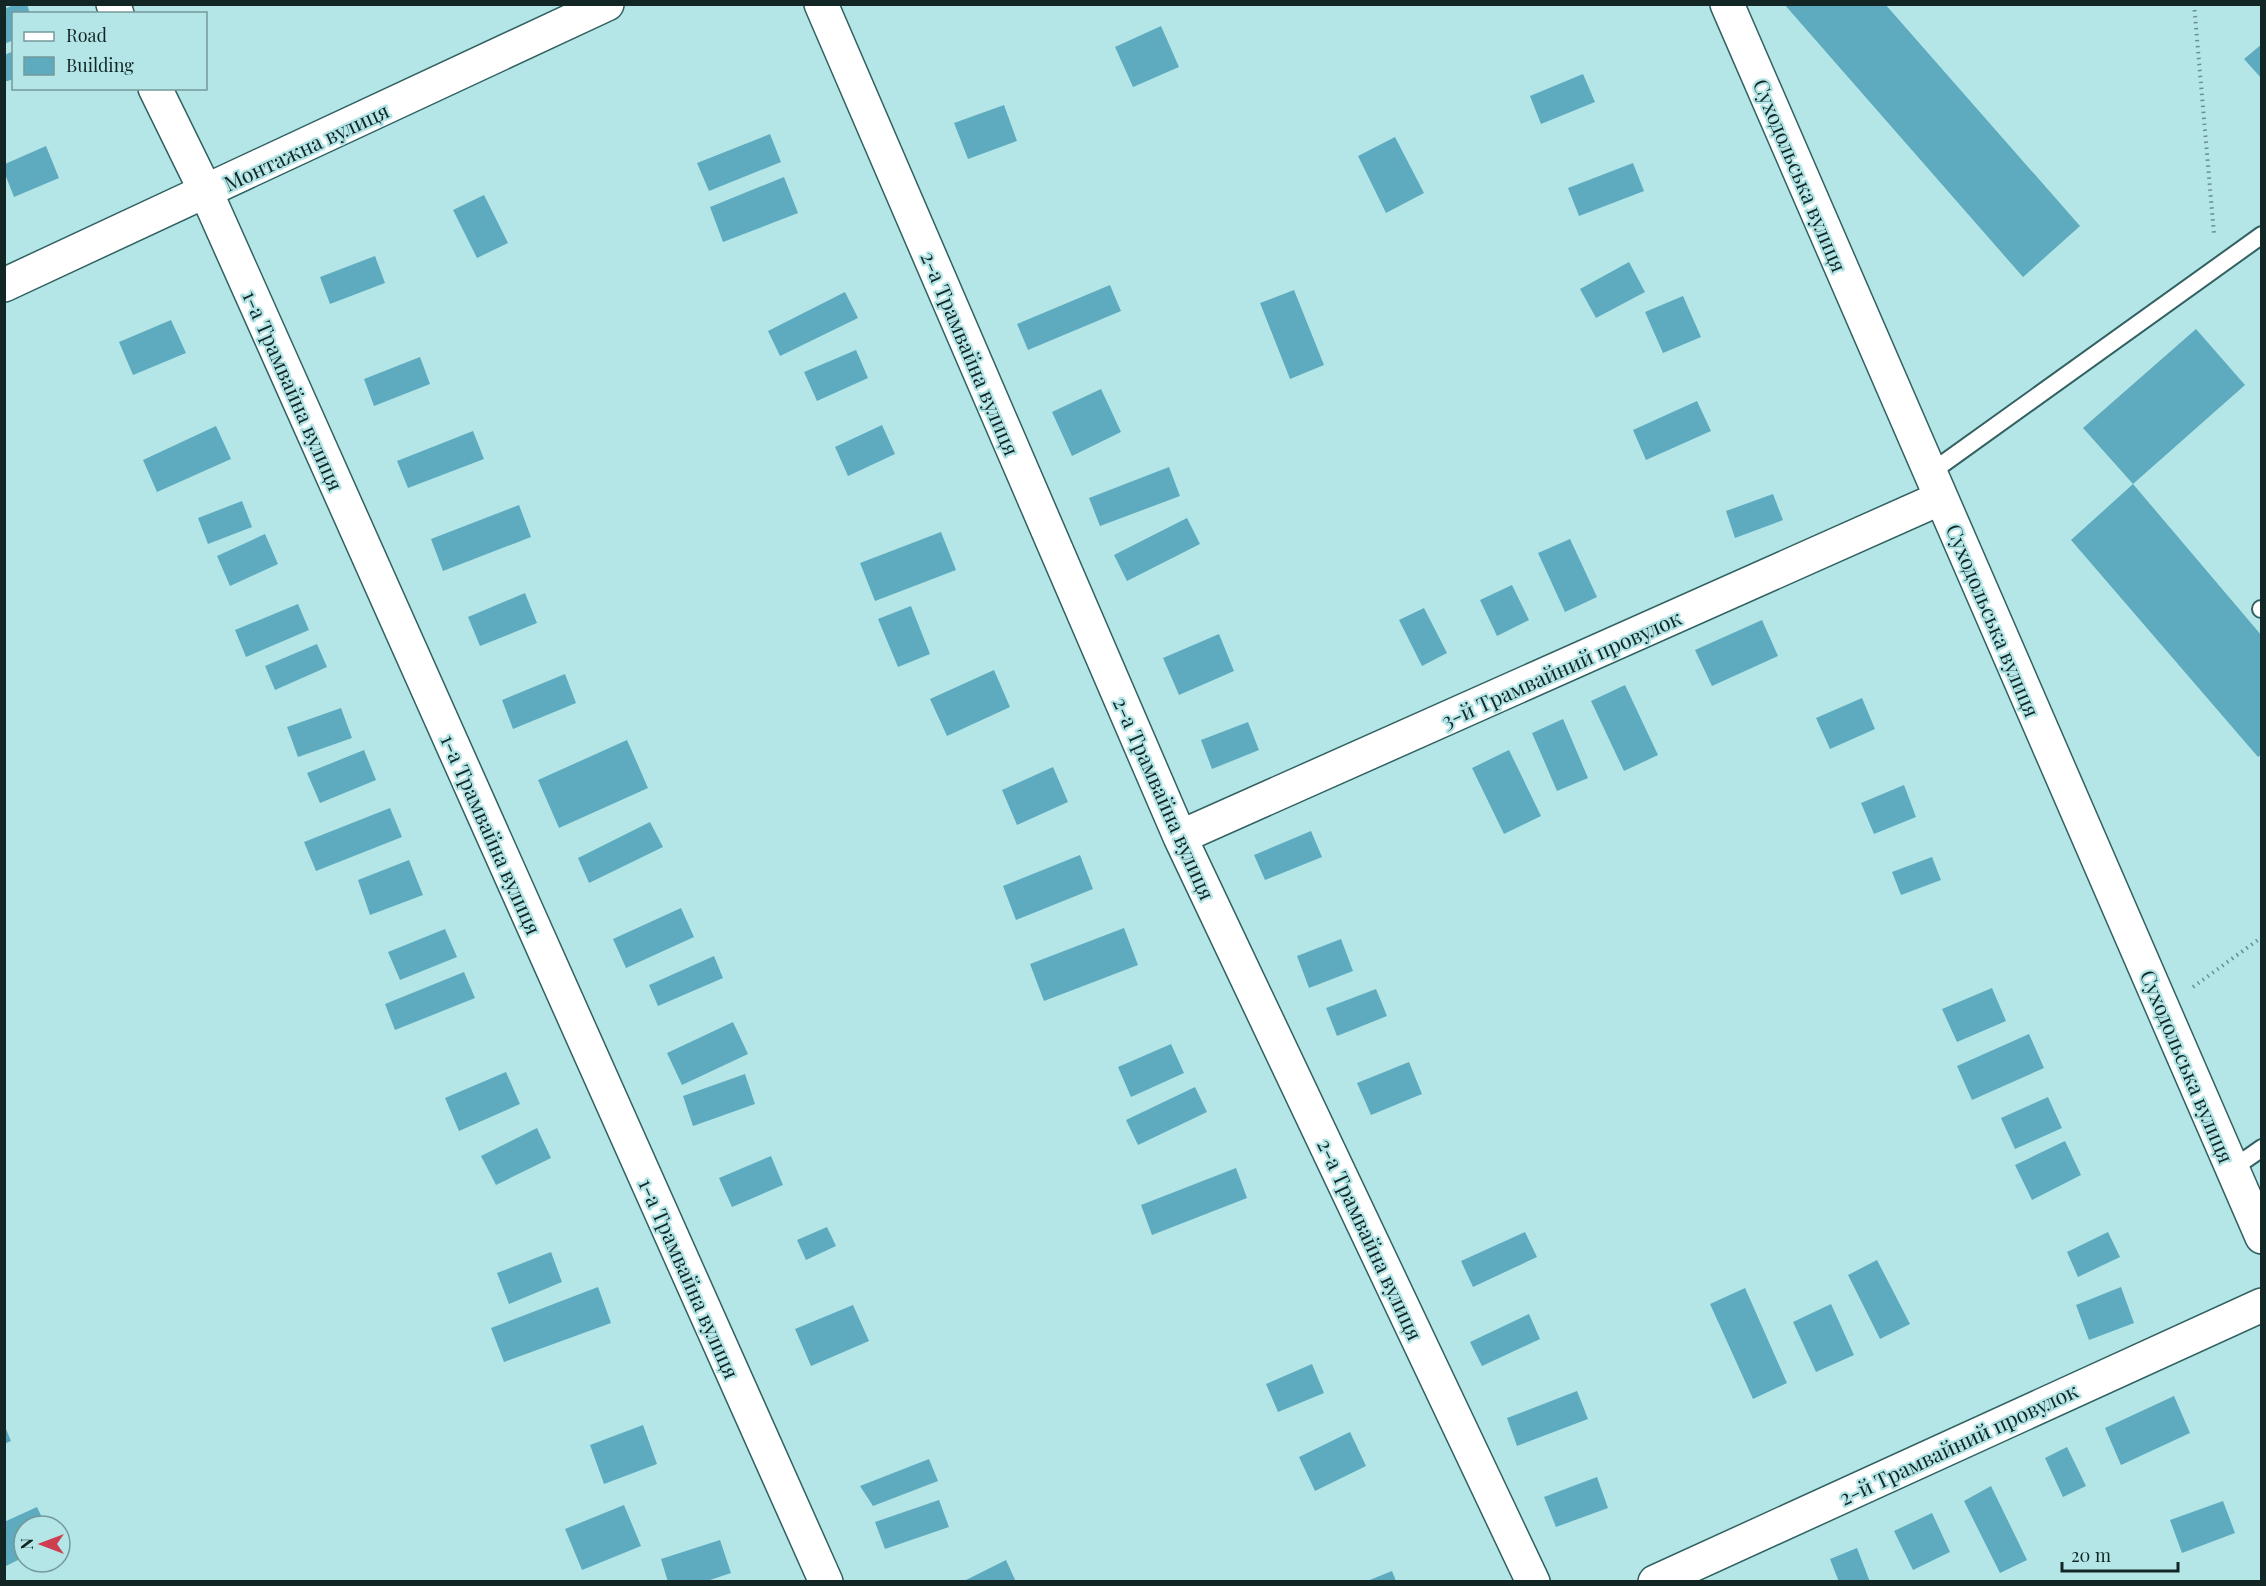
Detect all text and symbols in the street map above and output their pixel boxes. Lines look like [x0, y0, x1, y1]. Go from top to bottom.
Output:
legend [12, 12, 207, 90]
text: Road [66, 23, 107, 47]
text: Building [66, 53, 134, 77]
street label: Суходольська вулиця [1748, 74, 1854, 276]
street label: Монтажна вулиця [219, 95, 393, 197]
street label: 2-а Трамвайна вулиця [915, 247, 1027, 459]
street label: 1-а Трамвайна вулиця [237, 285, 351, 495]
street label: Суходольська вулиця [1941, 519, 2047, 721]
street label: 3-й Трамвайний провулок [1437, 602, 1685, 734]
street label: 2-а Трамвайна вулиця [1108, 692, 1222, 904]
street label: 1-а Трамвайна вулиця [435, 729, 549, 939]
street label: Суходольська вулиця [2135, 965, 2241, 1167]
street label: 2-а Трамвайна вулиця [1312, 1134, 1430, 1344]
street label: 1-а Трамвайна вулиця [633, 1173, 747, 1383]
street label: 2-й Трамвайний провулок [1834, 1375, 2082, 1511]
north arrow [12, 1514, 72, 1574]
scale bar [2062, 1535, 2178, 1573]
text: N [16, 1538, 37, 1550]
text: 20 m [2071, 1543, 2111, 1567]

